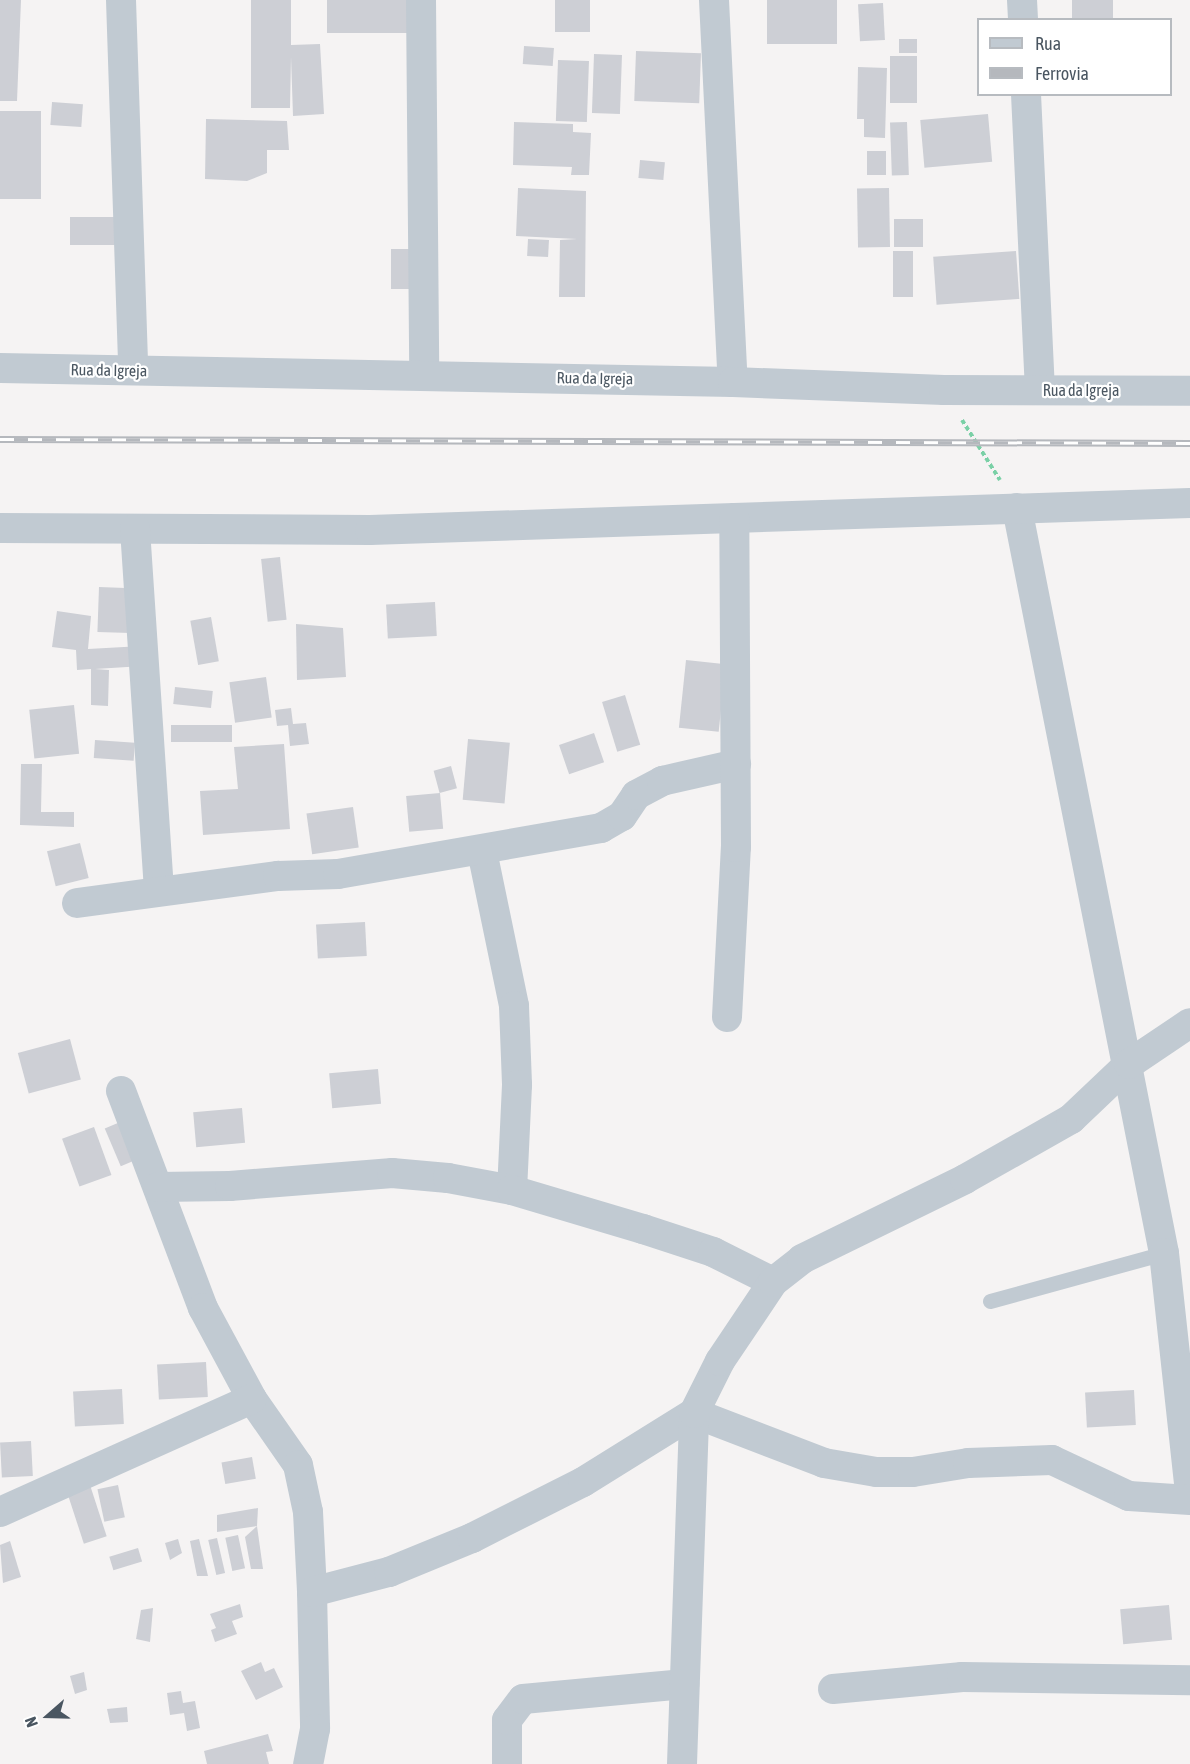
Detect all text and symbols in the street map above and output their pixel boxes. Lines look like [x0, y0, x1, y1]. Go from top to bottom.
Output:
legend [977, 18, 1172, 96]
text: Rua [1035, 33, 1061, 54]
text: Ferrovia [1035, 63, 1089, 84]
street label: Rua da Igreja [71, 360, 147, 380]
street label: Rua da Igreja [557, 368, 633, 388]
street label: Rua da Igreja [1043, 380, 1119, 400]
north arrow [18, 1686, 78, 1746]
text: N [21, 1715, 41, 1730]

